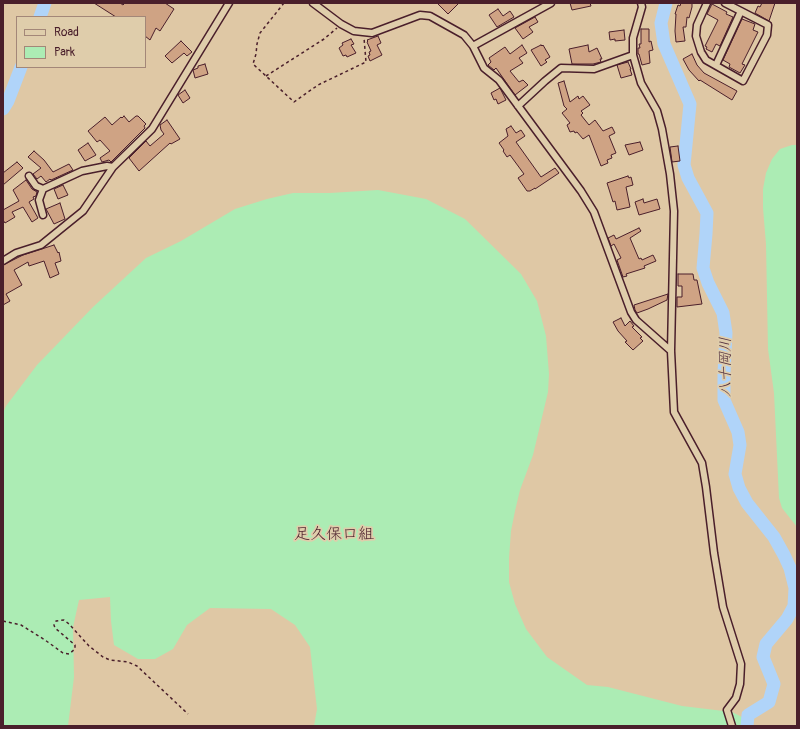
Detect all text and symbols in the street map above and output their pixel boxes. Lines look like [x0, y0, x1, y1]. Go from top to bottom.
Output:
legend [16, 16, 146, 68]
text: Road [54, 25, 79, 40]
text: Park [54, 45, 75, 60]
water label: 八十岡川 [717, 337, 735, 397]
district label: 足久保口組 [294, 525, 374, 545]

